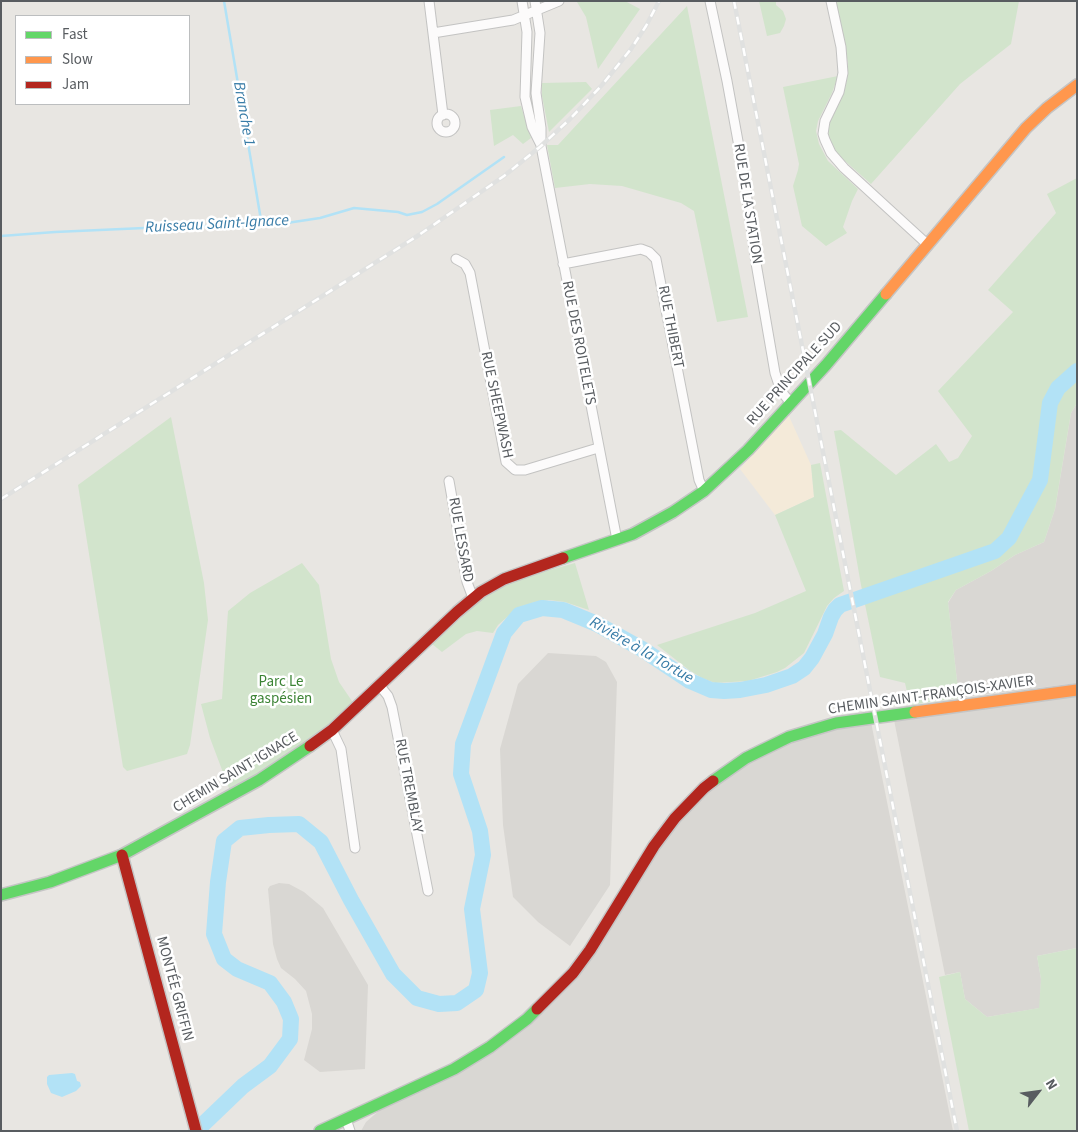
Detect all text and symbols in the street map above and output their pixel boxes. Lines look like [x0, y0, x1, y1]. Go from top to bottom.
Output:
legend [15, 15, 190, 105]
text: Fast [62, 24, 88, 45]
text: Slow [62, 49, 93, 70]
text: Jam [62, 74, 89, 95]
water label: Branche 1 [228, 80, 258, 148]
street label: RUE DE LA STATION [729, 142, 765, 266]
water label: Ruisseau Saint-Ignace [145, 212, 289, 238]
street label: RUE DES ROITELETS [557, 279, 599, 407]
street label: RUE THIBERT [653, 284, 687, 370]
street label: RUE PRINCIPALE SUD [744, 318, 846, 430]
street label: RUE SHEEPWASH [476, 350, 516, 460]
street label: RUE LESSARD [444, 496, 476, 584]
water label: Rivière à la Tortue [586, 613, 696, 689]
street label: CHEMIN SAINT-FRANÇOIS-XAVIER [827, 673, 1035, 719]
park label: Parc Le gaspésien [250, 674, 312, 709]
street label: CHEMIN SAINT-IGNACE [170, 729, 302, 817]
street label: RUE TREMBLAY [390, 737, 426, 835]
street label: MONTÉE GRIFFIN [151, 935, 197, 1043]
north arrow [1013, 1067, 1063, 1117]
text: N [1040, 1075, 1062, 1094]

